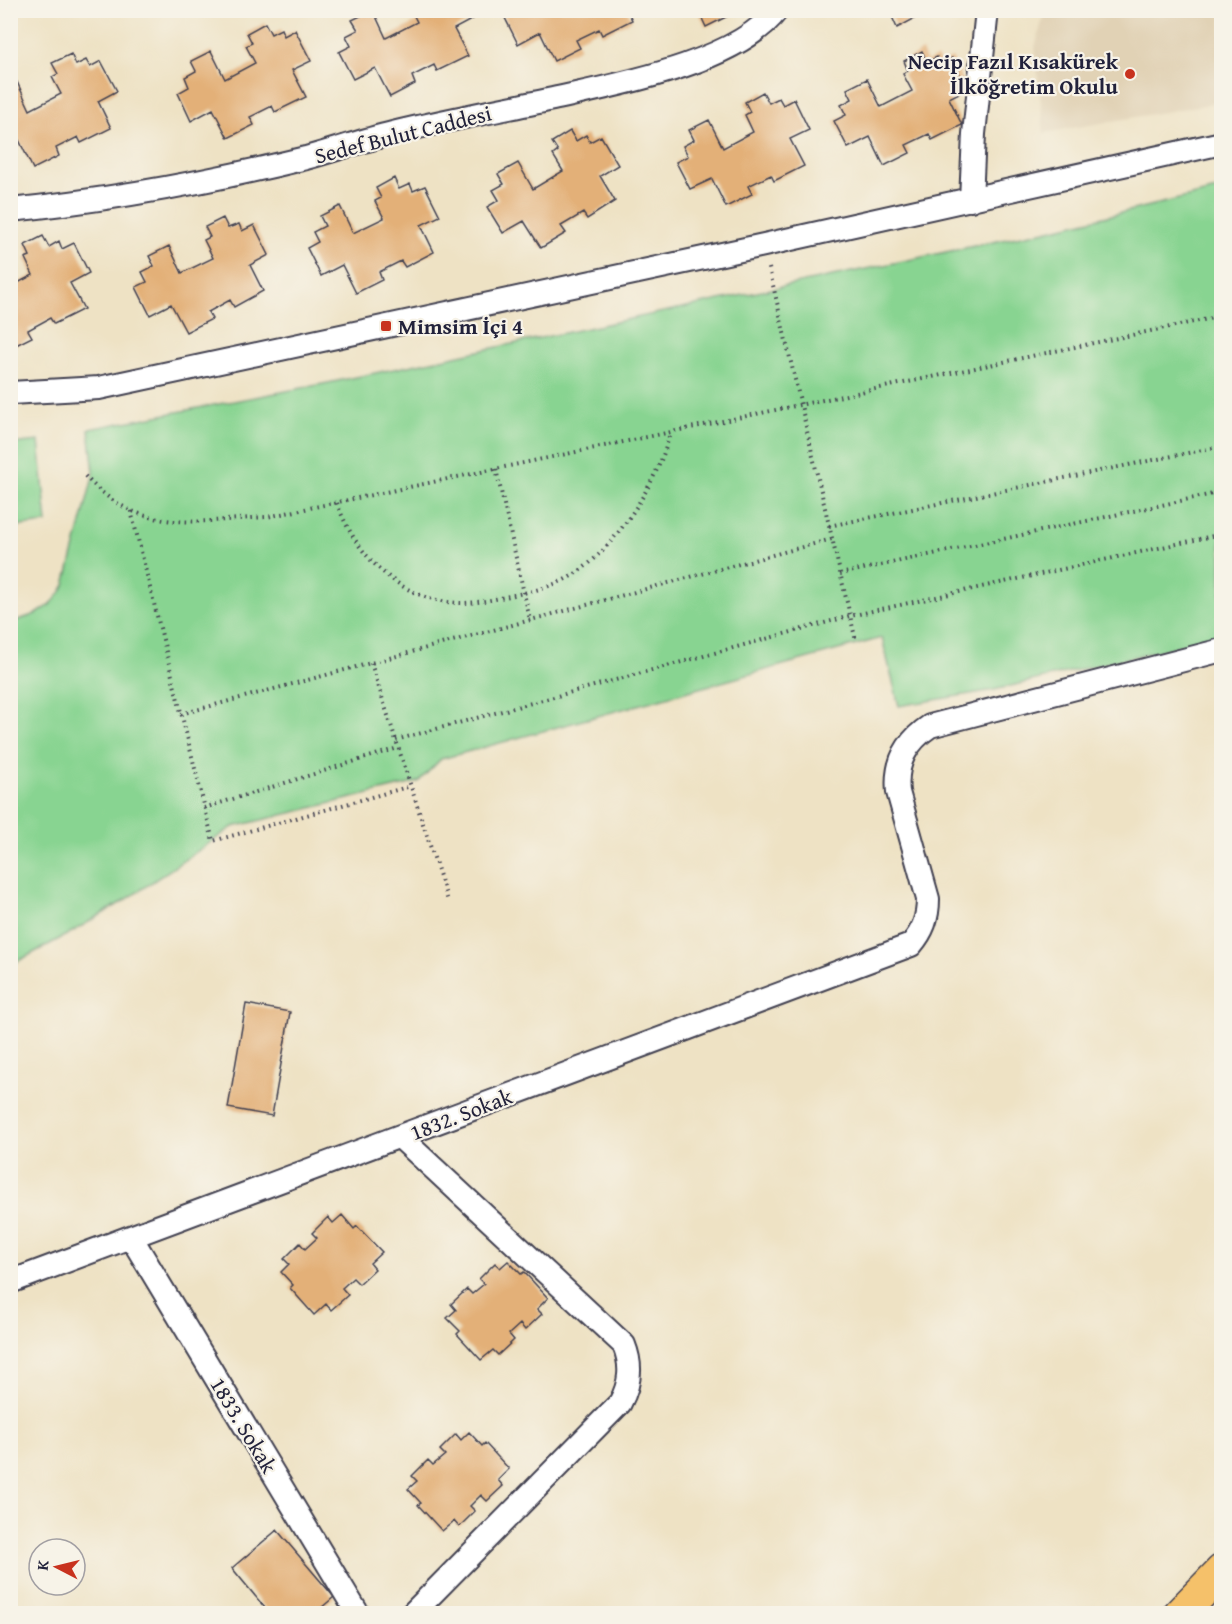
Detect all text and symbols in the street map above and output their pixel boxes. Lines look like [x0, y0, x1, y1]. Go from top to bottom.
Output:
place label: Necip Fazıl Kısakürek İlköğretim Okulu [908, 45, 1118, 102]
marker: Necip Fazıl Kısakürek İlköğretim Okulu [1123, 67, 1137, 81]
street label: Sedef Bulut Caddesi [311, 97, 495, 171]
place label: Mimsim İçi 4 [398, 310, 523, 342]
marker: Mimsim İçi 4 [379, 319, 393, 333]
street label: 1832. Sokak [405, 1080, 518, 1148]
street label: 1833. Sokak [203, 1371, 286, 1480]
north arrow [27, 1537, 87, 1597]
text: K [30, 1558, 55, 1572]

